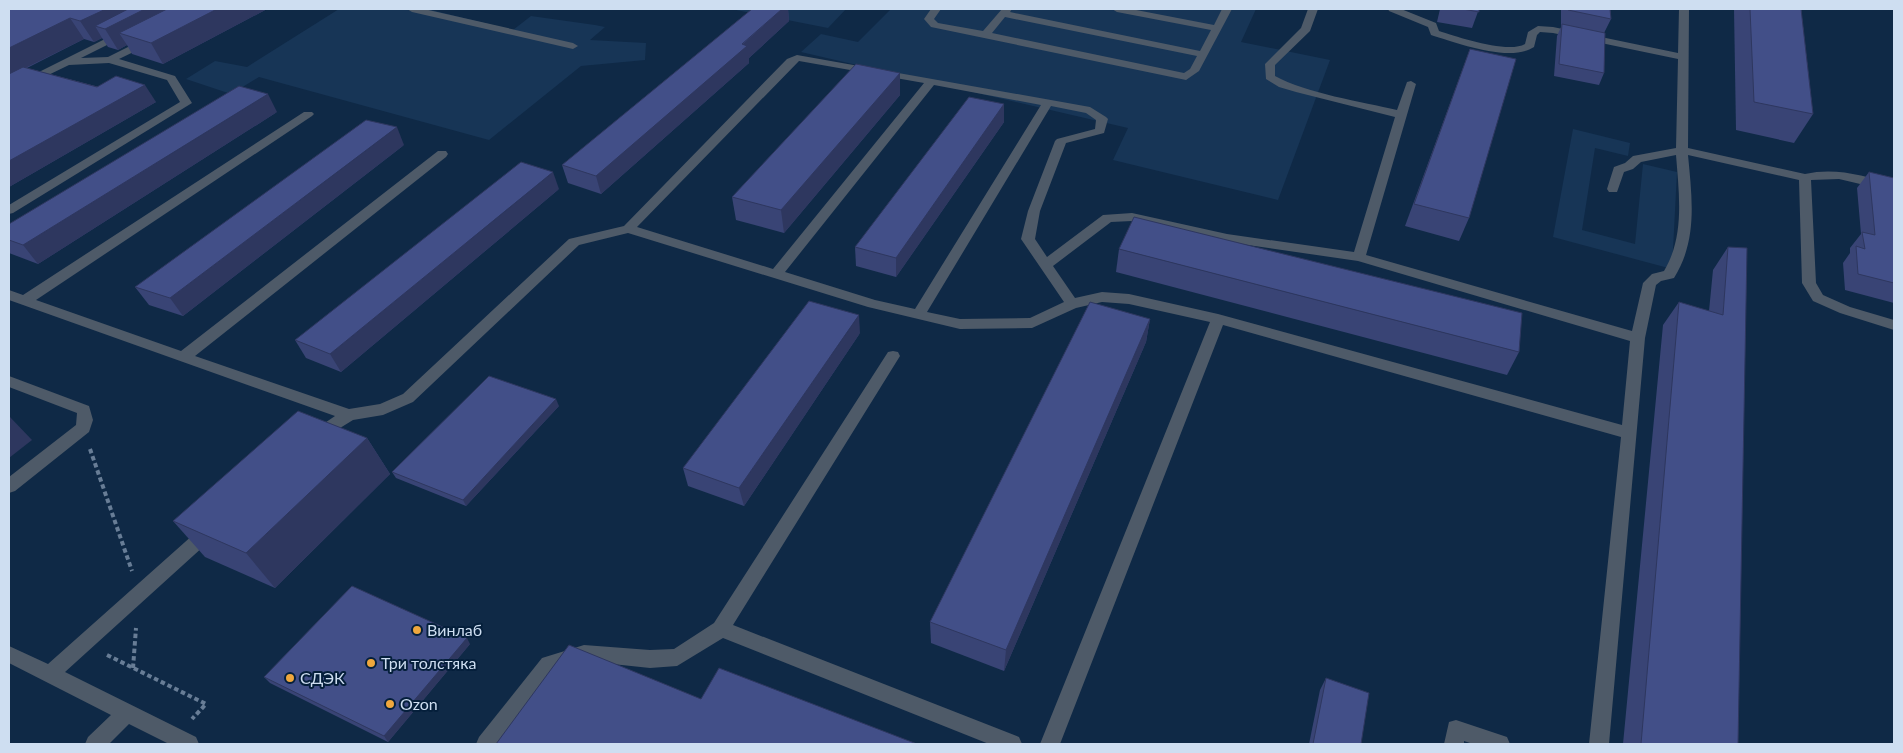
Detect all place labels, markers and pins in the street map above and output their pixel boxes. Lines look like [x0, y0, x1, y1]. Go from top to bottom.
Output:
place label: Винлаб [427, 620, 482, 639]
marker: Винлаб [411, 624, 423, 636]
place label: Три толстяка [381, 653, 476, 672]
marker: Три толстяка [365, 657, 377, 669]
place label: СДЭК [300, 668, 345, 687]
marker: СДЭК [284, 672, 296, 684]
place label: Ozon [400, 694, 438, 713]
marker: Ozon [384, 698, 396, 710]

